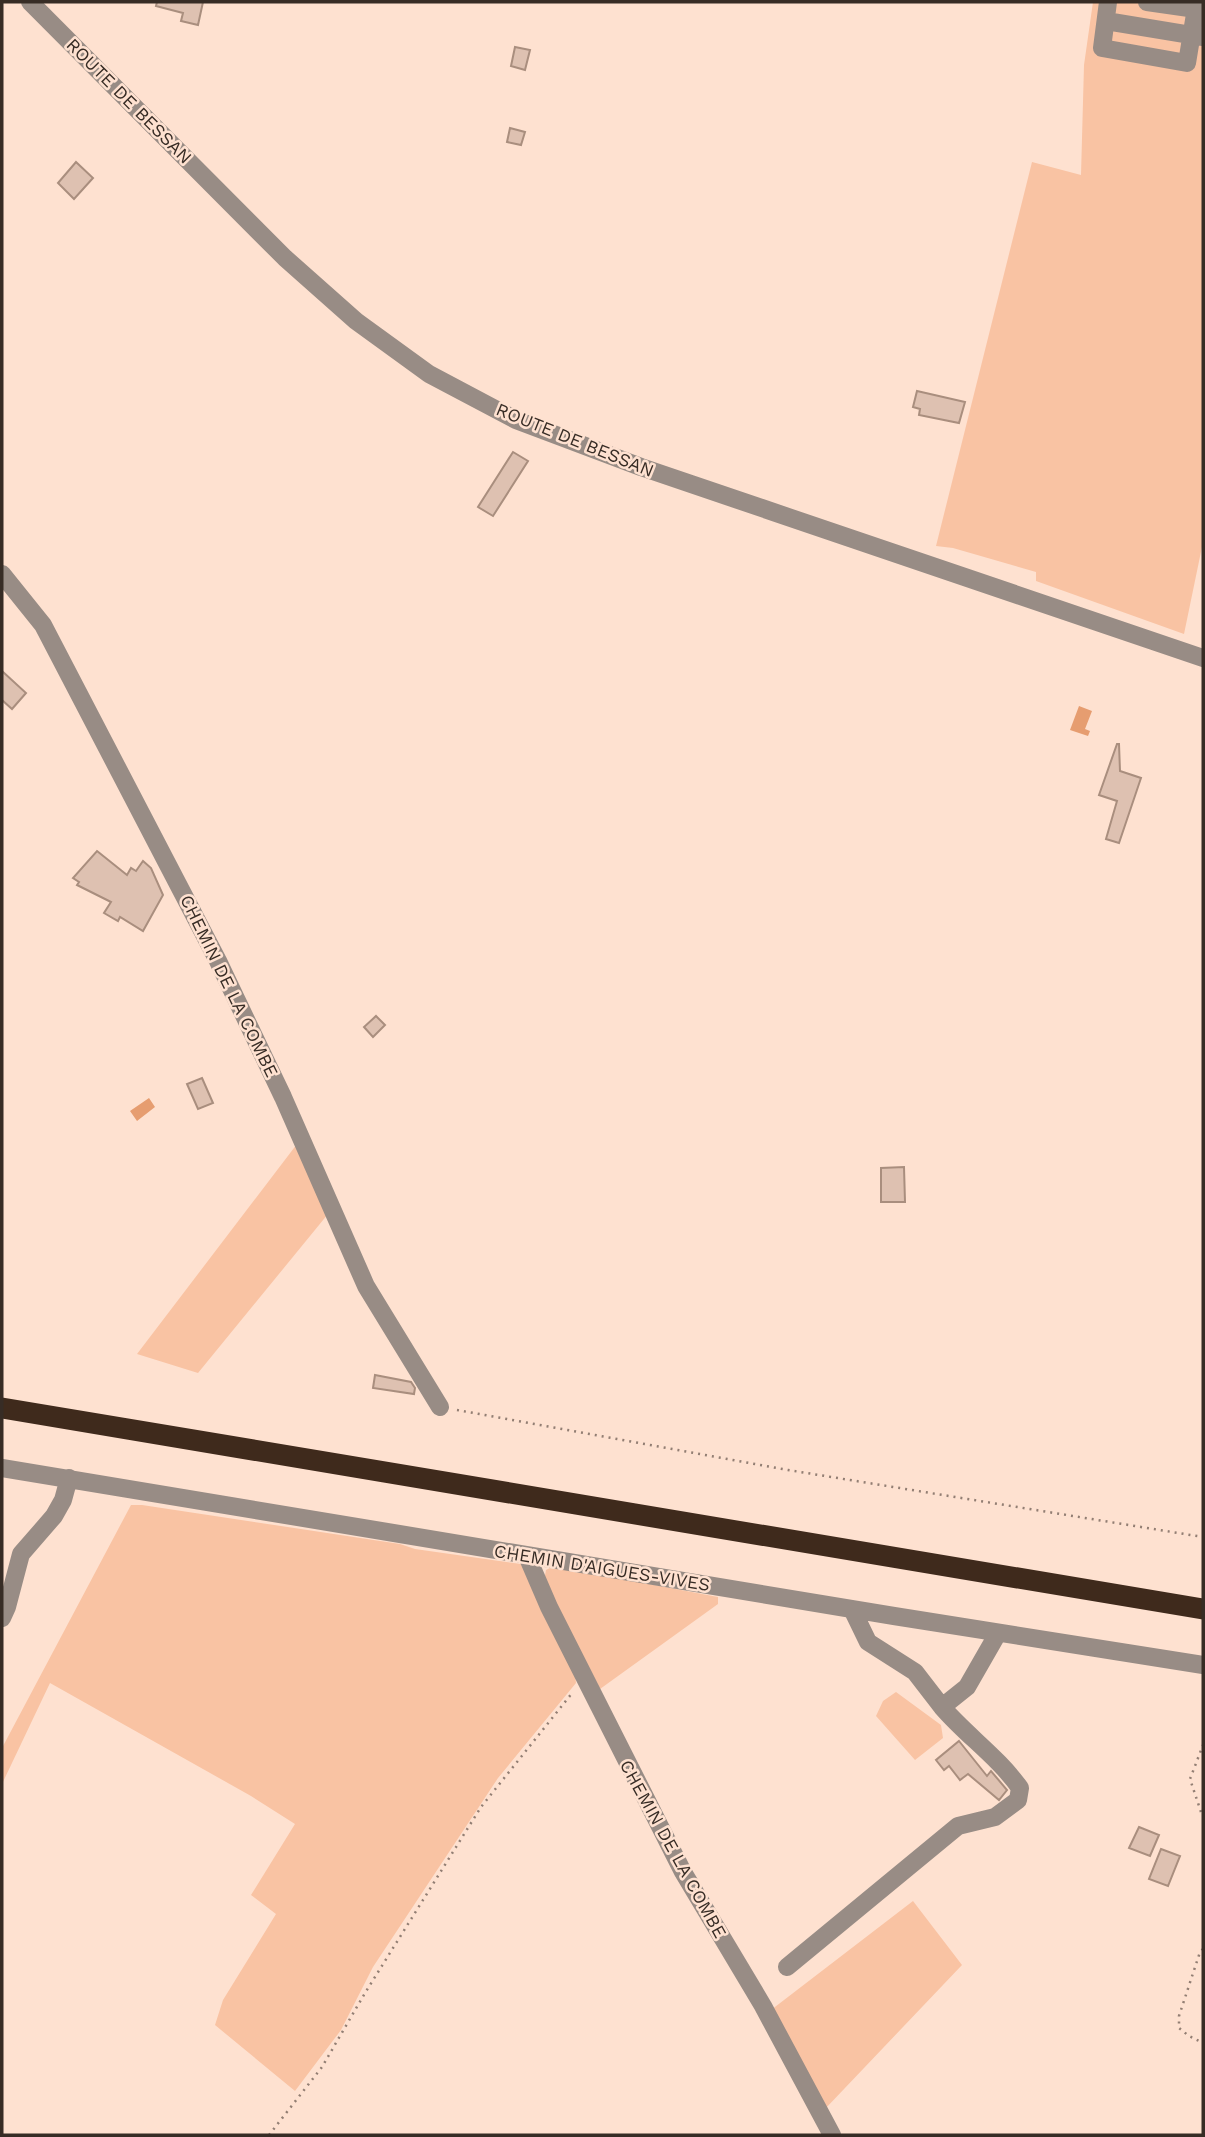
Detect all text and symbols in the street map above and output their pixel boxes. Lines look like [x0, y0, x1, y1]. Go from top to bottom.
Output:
street label: ROUTE DE BESSAN [62, 34, 196, 168]
street label: ROUTE DE BESSAN [493, 398, 657, 481]
street label: CHEMIN DE LA COMBE [176, 891, 283, 1080]
street label: CHEMIN D'AIGUES-VIVES [493, 1540, 712, 1595]
street label: CHEMIN DE LA COMBE [616, 1756, 731, 1941]

